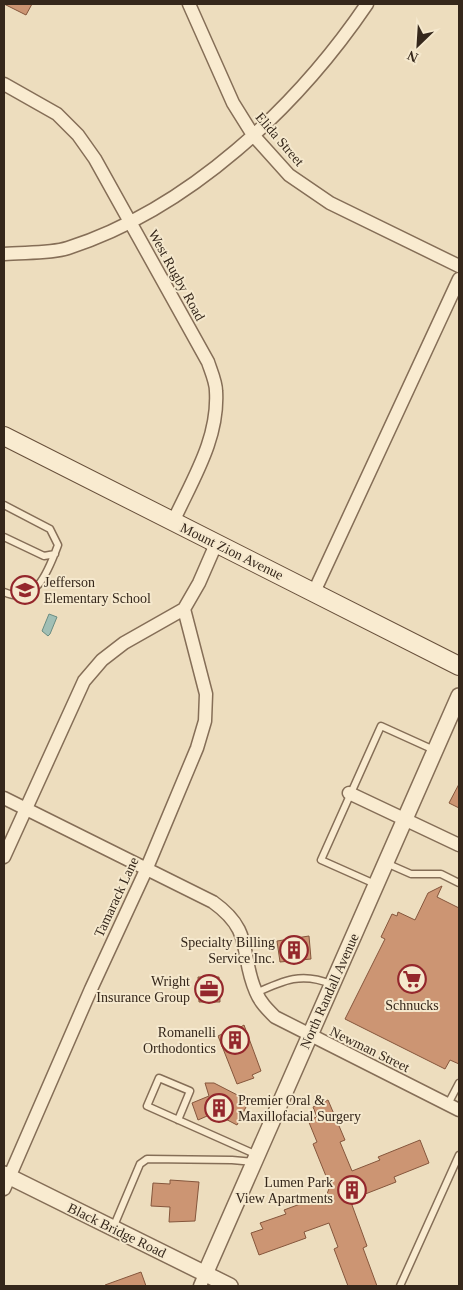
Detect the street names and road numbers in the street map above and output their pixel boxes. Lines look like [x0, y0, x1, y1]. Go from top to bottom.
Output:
street label: Elida Street [252, 110, 307, 169]
street label: West Rugby Road [145, 227, 208, 323]
street label: Mount Zion Avenue [178, 520, 286, 583]
street label: Tamarack Lane [91, 855, 142, 940]
street label: North Randall Avenue [297, 931, 362, 1051]
street label: Newman Street [328, 1024, 412, 1075]
street label: Black Bridge Road [65, 1200, 168, 1261]

